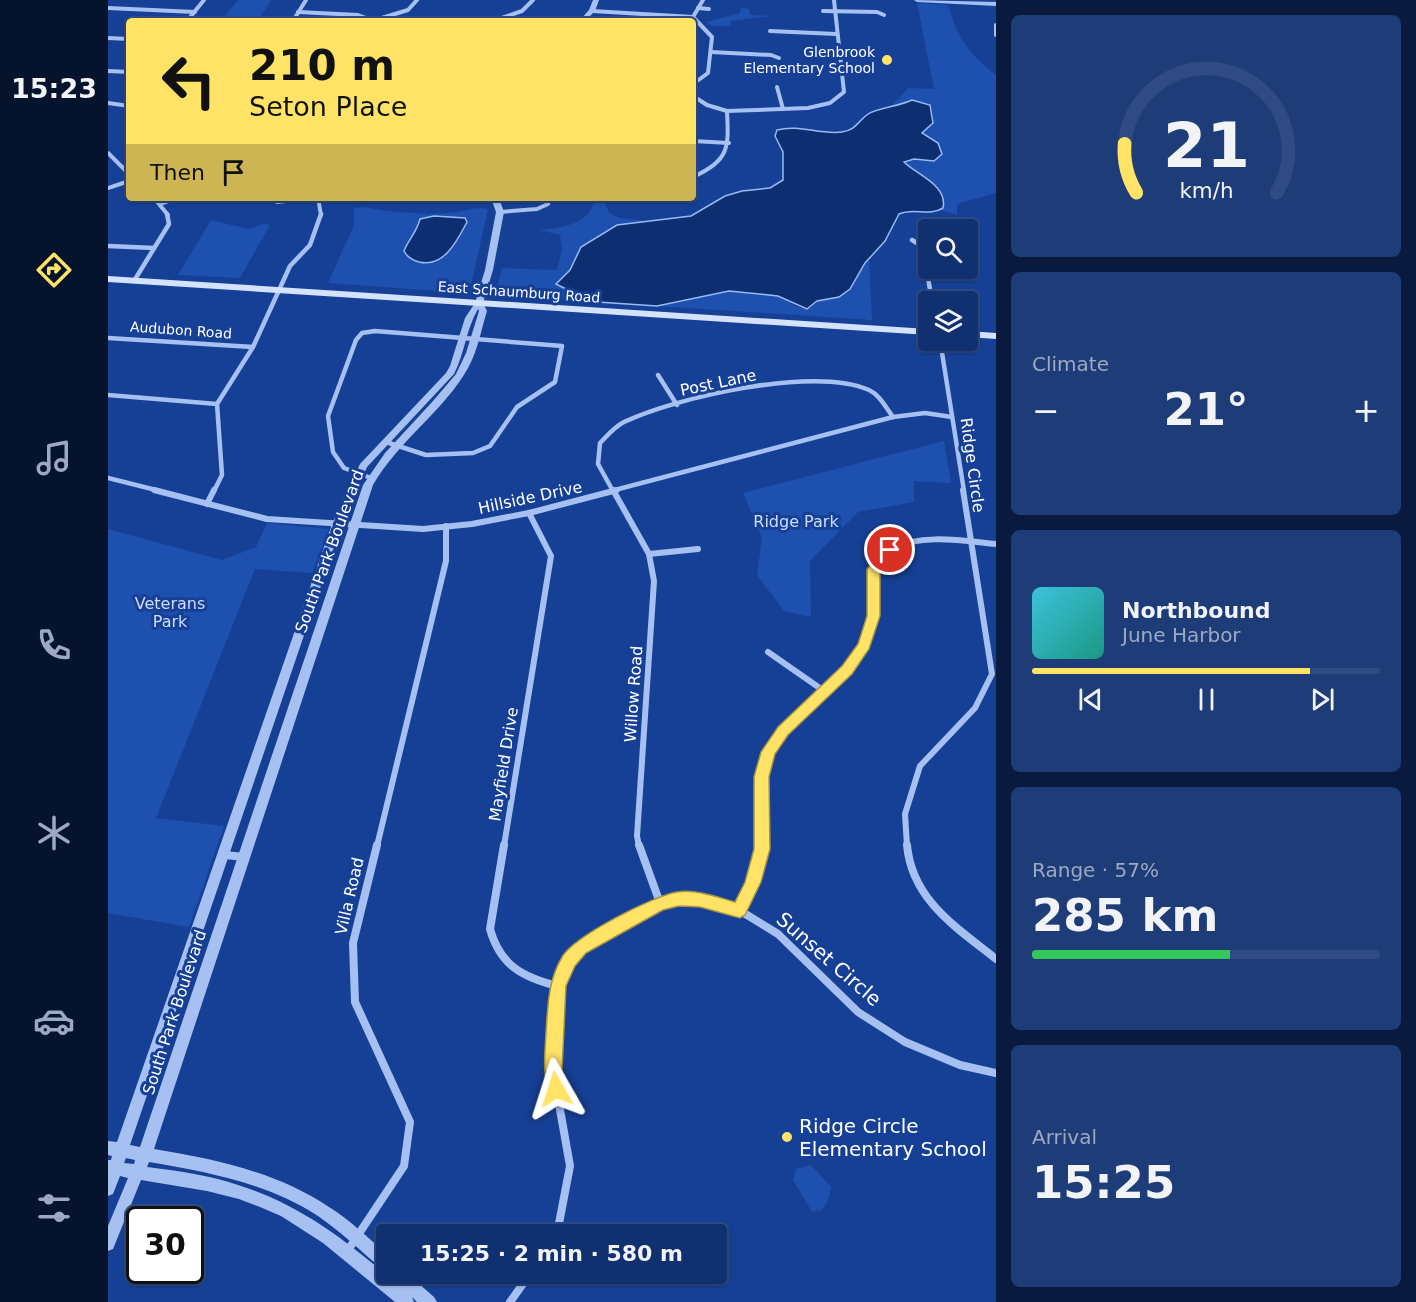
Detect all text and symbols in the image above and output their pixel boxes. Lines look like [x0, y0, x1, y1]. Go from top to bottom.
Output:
text: 210 m [249, 41, 395, 90]
icon: left [150, 42, 228, 120]
place label: Glenbrook Elementary School [743, 44, 876, 76]
marker: Glenbrook Elementary School [880, 53, 894, 67]
text: 15:23 [11, 73, 97, 104]
text: Seton Place [249, 91, 407, 122]
text: 21 [1163, 109, 1249, 182]
icon: arrive [217, 156, 250, 189]
text: Then [150, 160, 205, 185]
text: km/h [1179, 179, 1233, 204]
map controls [918, 219, 978, 351]
button: search [918, 219, 978, 279]
icon: directions [33, 249, 75, 291]
street label: East Schaumburg Road [437, 278, 601, 306]
button: layers [918, 291, 978, 351]
street label: Audubon Road [130, 318, 232, 342]
text: Climate [1032, 352, 1109, 376]
street label: Post Lane [678, 365, 758, 400]
text: 21° [1163, 383, 1249, 436]
text: − [1032, 391, 1060, 430]
text: + [1352, 391, 1380, 430]
street label: Ridge Circle [956, 416, 989, 514]
icon: music [33, 437, 75, 479]
street label: South Park Boulevard [291, 467, 368, 635]
street label: Hillside Drive [476, 477, 584, 518]
park label: Ridge Park [753, 512, 839, 531]
pin [864, 524, 915, 575]
icon: arrive [873, 533, 906, 566]
park label: Veterans Park [135, 594, 205, 631]
text: Northbound [1122, 598, 1271, 623]
text: June Harbor [1122, 623, 1241, 647]
icon: phone [33, 624, 75, 666]
street label: Willow Road [621, 645, 646, 743]
icon: previous [1074, 683, 1107, 716]
icon: pause [1190, 683, 1223, 716]
icon: next [1306, 683, 1339, 716]
street label: Mayfield Drive [485, 706, 522, 823]
icon: climate [33, 812, 75, 854]
street label: Villa Road [331, 856, 368, 937]
text: Range · 57% [1032, 858, 1159, 882]
text: 285 km [1032, 889, 1218, 942]
street label: Sunset Circle [772, 907, 886, 1011]
street label: South Park Boulevard [139, 927, 210, 1097]
icon: car [33, 1000, 75, 1042]
position arrow [524, 1057, 588, 1121]
place label: Ridge Circle Elementary School [799, 1114, 987, 1161]
text: Arrival [1032, 1125, 1097, 1149]
marker: Ridge Circle Elementary School [780, 1130, 794, 1144]
text: 15:25 [1032, 1156, 1175, 1209]
icon: filters [33, 1187, 75, 1229]
speed limit sign: 30 [126, 1206, 204, 1284]
text: 15:25 · 2 min · 580 m [420, 1241, 683, 1266]

